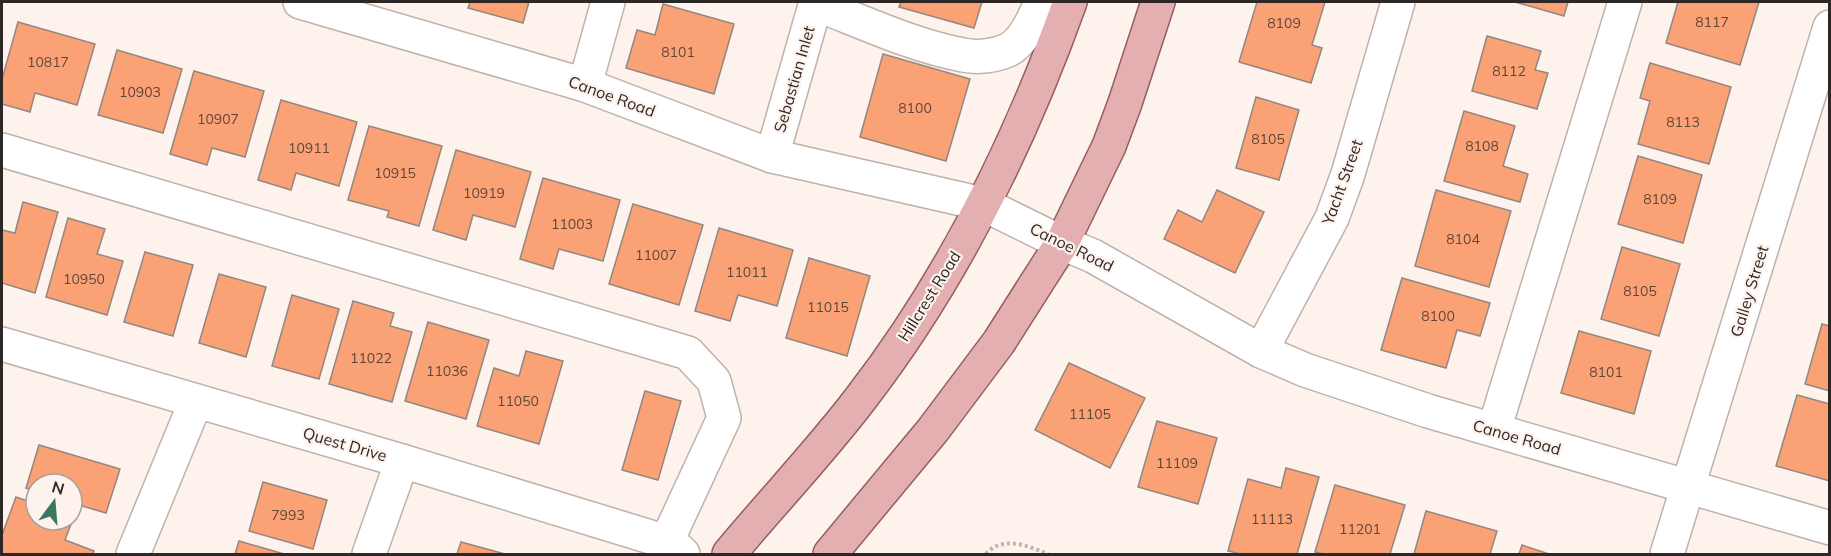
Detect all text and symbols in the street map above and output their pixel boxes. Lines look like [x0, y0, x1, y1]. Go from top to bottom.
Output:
house number: 8117 [1695, 13, 1729, 31]
house number: 8109 [1267, 14, 1301, 32]
street label: Sebastian Inlet [769, 23, 819, 135]
house number: 8101 [661, 43, 695, 61]
house number: 10817 [27, 53, 69, 71]
house number: 8112 [1492, 62, 1526, 80]
street label: Canoe Road [566, 71, 658, 121]
house number: 10903 [119, 83, 161, 101]
house number: 8100 [898, 99, 932, 117]
house number: 10907 [197, 110, 239, 128]
house number: 8113 [1666, 113, 1700, 131]
house number: 8105 [1251, 130, 1285, 148]
street label: Yacht Street [1317, 136, 1367, 228]
house number: 8108 [1465, 137, 1499, 155]
house number: 10911 [288, 139, 330, 157]
house number: 10915 [374, 164, 416, 182]
house number: 10919 [463, 184, 505, 202]
house number: 8109 [1643, 190, 1677, 208]
house number: 11003 [551, 215, 593, 233]
street label: Canoe Road [1027, 218, 1117, 276]
house number: 8104 [1446, 230, 1480, 248]
street label: Galley Street [1726, 243, 1772, 339]
house number: 11007 [635, 246, 677, 264]
street label: Hillcrest Road [893, 247, 965, 345]
house number: 11011 [726, 263, 768, 281]
house number: 10950 [63, 270, 105, 288]
house number: 8105 [1623, 282, 1657, 300]
house number: 11015 [807, 298, 849, 316]
house number: 8100 [1421, 307, 1455, 325]
house number: 11022 [350, 349, 392, 367]
house number: 11036 [426, 362, 468, 380]
house number: 8101 [1589, 363, 1623, 381]
house number: 11050 [497, 392, 539, 410]
house number: 11105 [1069, 405, 1111, 423]
street label: Canoe Road [1471, 415, 1563, 459]
street label: Quest Drive [301, 422, 389, 466]
house number: 11109 [1156, 454, 1198, 472]
north arrow [24, 472, 84, 532]
text: N [50, 476, 67, 499]
house number: 7993 [271, 506, 305, 524]
house number: 11113 [1251, 510, 1293, 528]
house number: 11201 [1339, 520, 1381, 538]

